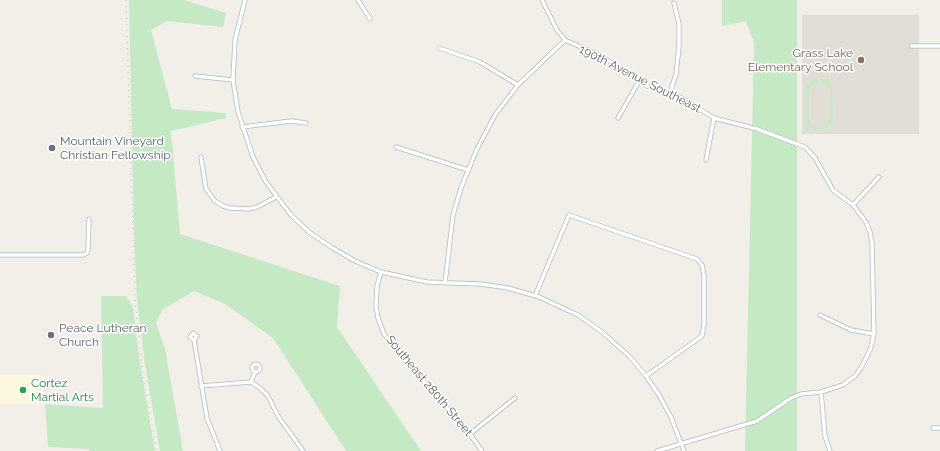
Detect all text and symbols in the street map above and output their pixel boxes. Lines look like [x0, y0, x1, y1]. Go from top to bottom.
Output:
street label: 190th Avenue Southeast [577, 42, 703, 116]
place label: Grass Lake Elementary School [748, 46, 853, 74]
marker: Grass Lake Elementary School [856, 55, 866, 65]
place label: Mountain Vineyard Christian Fellowship [60, 134, 171, 162]
marker: Mountain Vineyard Christian Fellowship [47, 143, 57, 153]
place label: Peace Lutheran Church [59, 321, 146, 349]
marker: Peace Lutheran Church [46, 330, 56, 340]
street label: Southeast 280th Street [383, 333, 475, 439]
place label: Cortez Martial Arts [31, 376, 94, 404]
marker: Cortez Martial Arts [18, 385, 28, 395]

